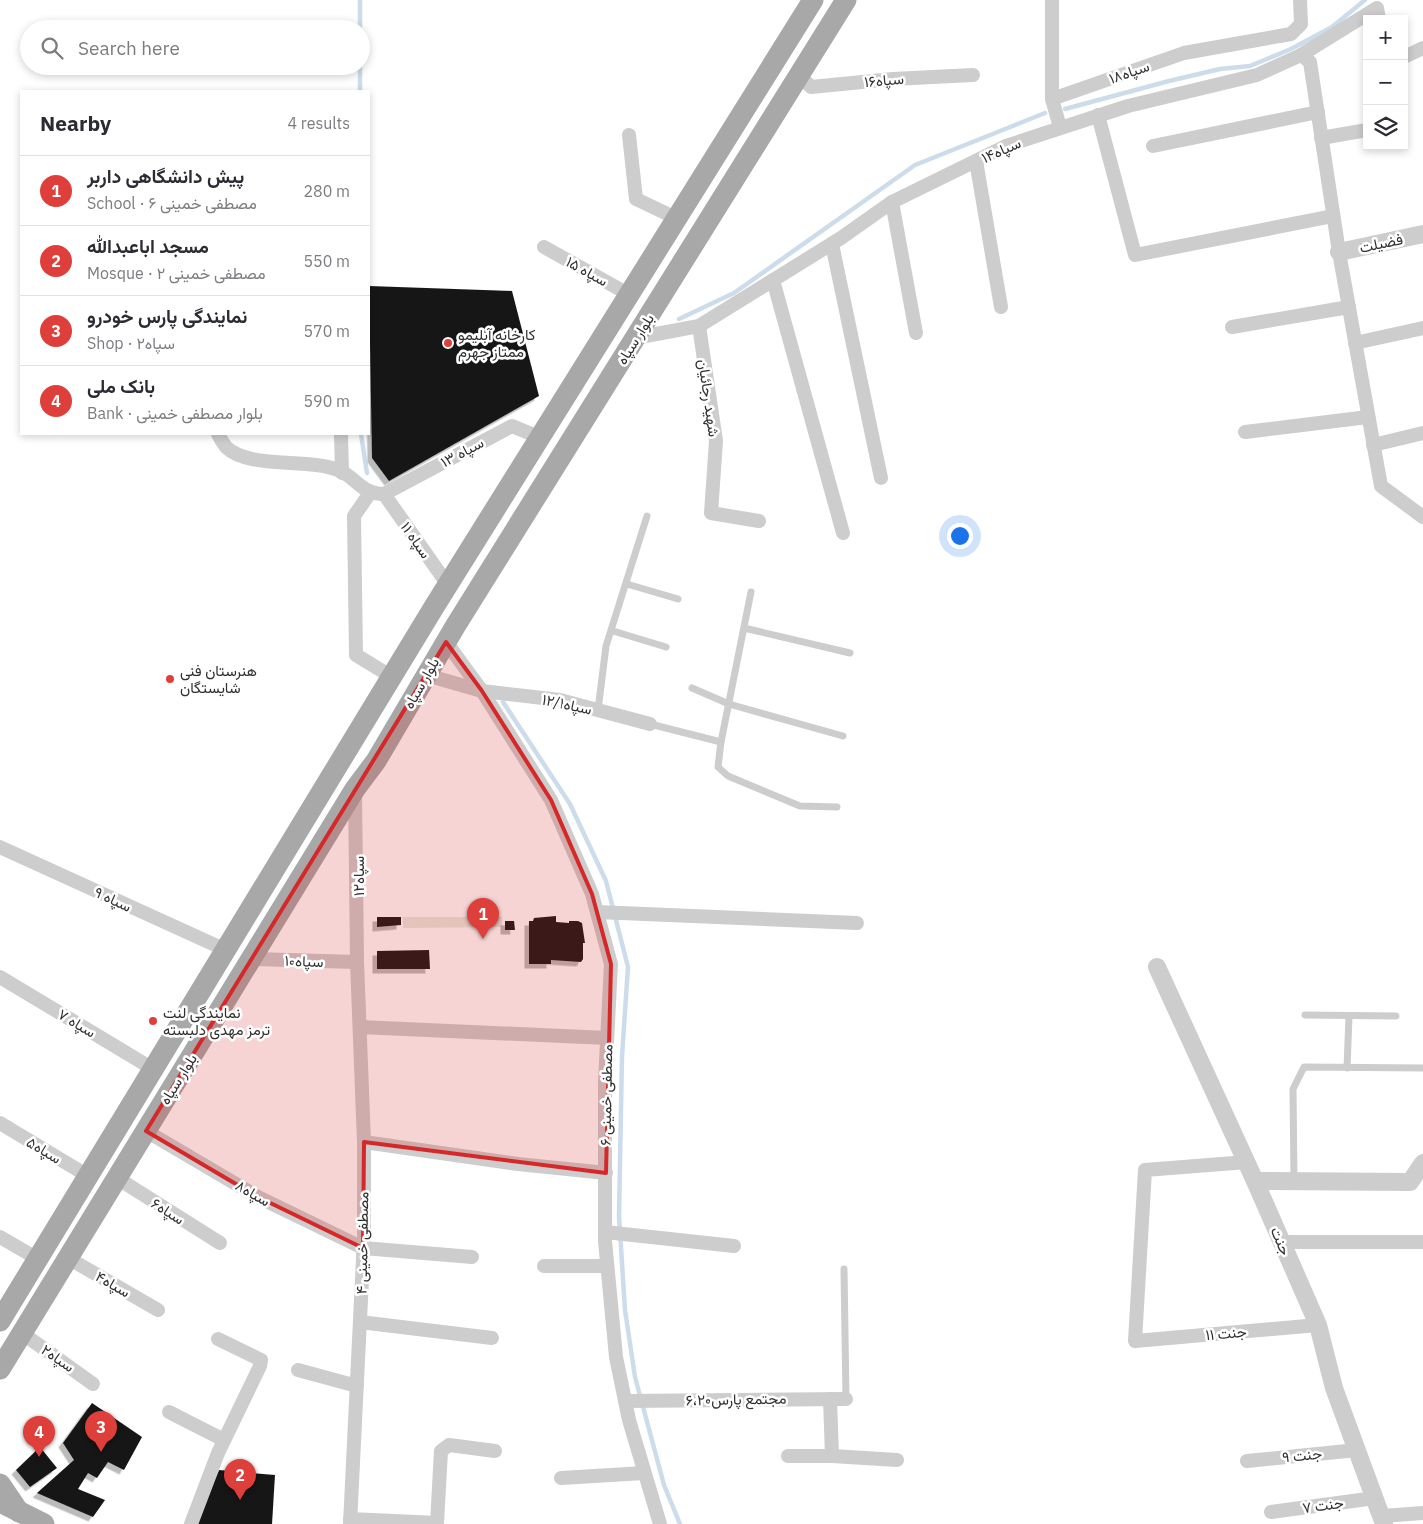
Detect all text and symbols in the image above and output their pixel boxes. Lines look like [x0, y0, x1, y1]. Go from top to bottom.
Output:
map controls [1363, 15, 1408, 150]
button: + [1363, 15, 1408, 60]
search box [20, 20, 370, 75]
icon: search [38, 34, 66, 62]
text: Search here [78, 36, 180, 60]
street label: سپاه۱۸ [1106, 56, 1152, 89]
button: − [1363, 60, 1408, 105]
street label: سپاه۱۶ [863, 69, 905, 92]
button: layers [1363, 105, 1408, 150]
text: Nearby [40, 109, 111, 137]
text: 4 results [287, 113, 350, 133]
street label: سپاه۱۴ [978, 133, 1024, 168]
text: پیش دانشگاهی داربر [87, 164, 244, 188]
text: 1 [51, 181, 61, 201]
text: 280 m [303, 181, 350, 201]
text: School · مصطفی خمینی ۶ [87, 193, 257, 213]
street label: فضیلت [1358, 229, 1405, 257]
text: مسجد اباعبدالله [87, 234, 209, 258]
text: 2 [51, 251, 61, 271]
text: 550 m [303, 251, 350, 271]
street label: سپاه ۱۵ [562, 252, 611, 291]
text: Mosque · مصطفی خمینی ۲ [87, 263, 266, 283]
text: نمایندگی پارس خودرو [87, 304, 247, 328]
street label: بلوار سپاه [612, 310, 659, 368]
text: 3 [51, 321, 61, 341]
text: 570 m [303, 321, 350, 341]
place label: کارخانه آبلیمو ممتاز جهرم [458, 325, 536, 362]
text: Shop · سپاه۲ [87, 333, 175, 353]
marker: کارخانه آبلیمو ممتاز جهرم [442, 337, 454, 349]
street label: شهید رجائیان [694, 358, 724, 438]
text: بانک ملی [87, 374, 155, 398]
text: 4 [51, 391, 61, 411]
text: 590 m [303, 391, 350, 411]
text: Bank · بلوار مصطفی خمینی [87, 403, 263, 423]
street label: سپاه ۱۳ [437, 433, 487, 472]
street label: سپاه ۱۱ [396, 518, 435, 563]
your location [947, 523, 973, 549]
street label: بلوار سپاه [399, 654, 444, 713]
place label: هنرستان فنی شایستگان [180, 661, 257, 697]
marker: هنرستان فنی شایستگان [164, 673, 176, 685]
street label: سپاه۱۲/۱ [540, 689, 594, 720]
street label: سپاه۱۲ [349, 856, 369, 896]
street label: سپاه ۹ [91, 882, 135, 917]
pin: 1 [467, 898, 499, 939]
street label: سپاه۱۰ [284, 951, 324, 972]
place label: نمایندگی لنت ترمز مهدی دلبسته [163, 1003, 270, 1040]
street label: سپاه ۷ [54, 1004, 99, 1043]
marker: نمایندگی لنت ترمز مهدی دلبسته [147, 1015, 159, 1027]
street label: مصطفی خمینی ۶ [596, 1044, 617, 1146]
street label: بلوار سپاه [155, 1050, 202, 1108]
street label: سپاه۵ [23, 1132, 65, 1169]
street label: سپاه۸ [232, 1176, 274, 1211]
street label: مصطفی خمینی ۴ [352, 1191, 373, 1295]
street label: سپاه۶ [147, 1193, 188, 1230]
street label: جنت [1267, 1224, 1295, 1258]
street label: سپاه۴ [92, 1267, 134, 1302]
street label: جنت ۱۱ [1205, 1322, 1247, 1344]
street label: سپاه۲ [37, 1340, 78, 1377]
street label: ۶،مجتمع پارس۲۰ [686, 1389, 786, 1411]
pin: 3 [85, 1411, 117, 1452]
pin: 4 [23, 1416, 55, 1457]
street label: جنت ۹ [1281, 1443, 1323, 1467]
pin: 2 [224, 1459, 256, 1500]
street label: جنت ۷ [1301, 1493, 1345, 1517]

